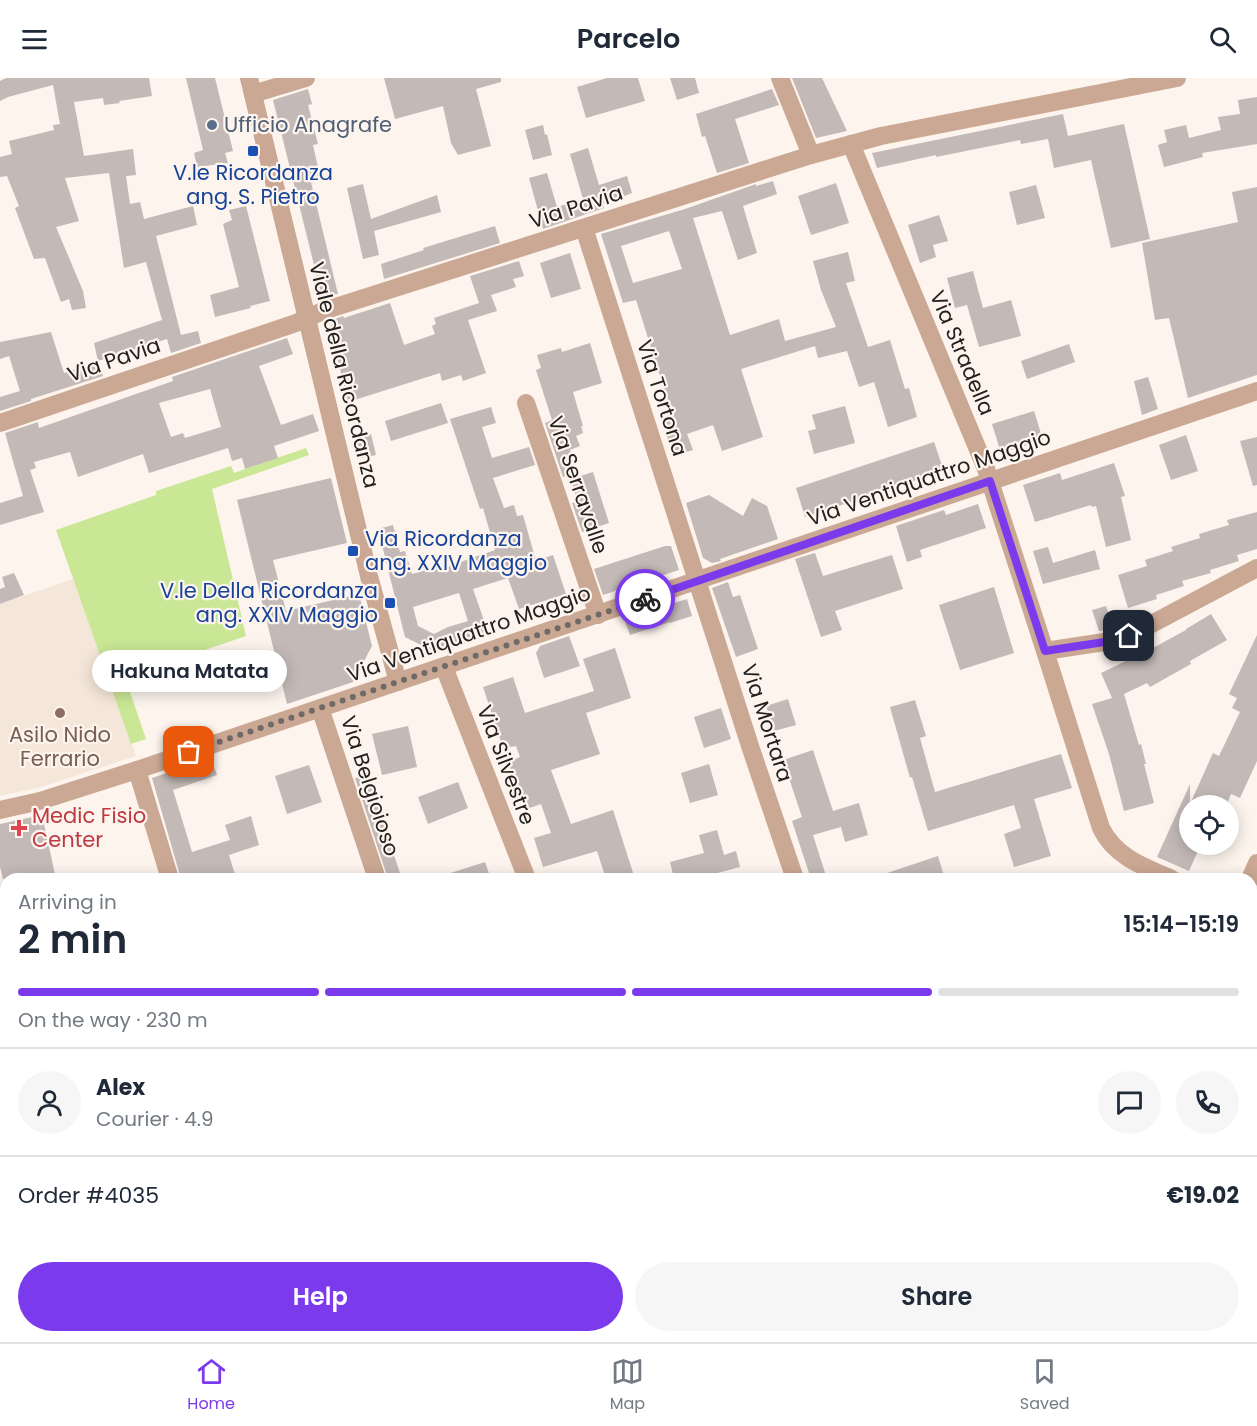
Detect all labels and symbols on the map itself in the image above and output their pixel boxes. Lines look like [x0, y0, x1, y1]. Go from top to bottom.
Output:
place label: Ufficio Anagrafe [224, 110, 392, 139]
marker: Ufficio Anagrafe [205, 118, 219, 132]
marker: V.le Ricordanza ang. S. Pietro [246, 144, 260, 158]
place label: V.le Ricordanza ang. S. Pietro [173, 158, 333, 211]
street label: Via Pavia [525, 178, 626, 235]
street label: Viale della Ricordanza [302, 259, 387, 491]
street label: Via Stradella [923, 286, 1002, 420]
street label: Via Pavia [63, 330, 164, 389]
street label: Via Tortona [630, 336, 695, 460]
street label: Via Serravalle [541, 412, 616, 557]
street label: Via Ventiquattro Maggio [803, 422, 1055, 533]
place label: Via Ricordanza ang. XXIV Maggio [365, 524, 547, 577]
marker: Via Ricordanza ang. XXIV Maggio [346, 544, 360, 558]
courier [615, 569, 675, 629]
place label: V.le Della Ricordanza ang. XXIV Maggio [160, 576, 378, 629]
street label: Via Ventiquattro Maggio [343, 578, 595, 689]
marker: V.le Della Ricordanza ang. XXIV Maggio [383, 596, 397, 610]
pin [1103, 610, 1154, 661]
callout: Hakuna Matata [92, 650, 286, 692]
street label: Via Mortara [735, 660, 800, 786]
street label: Via Silvestre [470, 701, 543, 829]
marker: Asilo Nido Ferrario [53, 706, 67, 720]
street label: Via Belgioioso [334, 712, 407, 860]
place label: Asilo Nido Ferrario [9, 720, 111, 773]
pin [163, 726, 214, 777]
place label: Medic Fisio Center [32, 801, 146, 854]
marker: Medic Fisio Center [10, 819, 28, 837]

